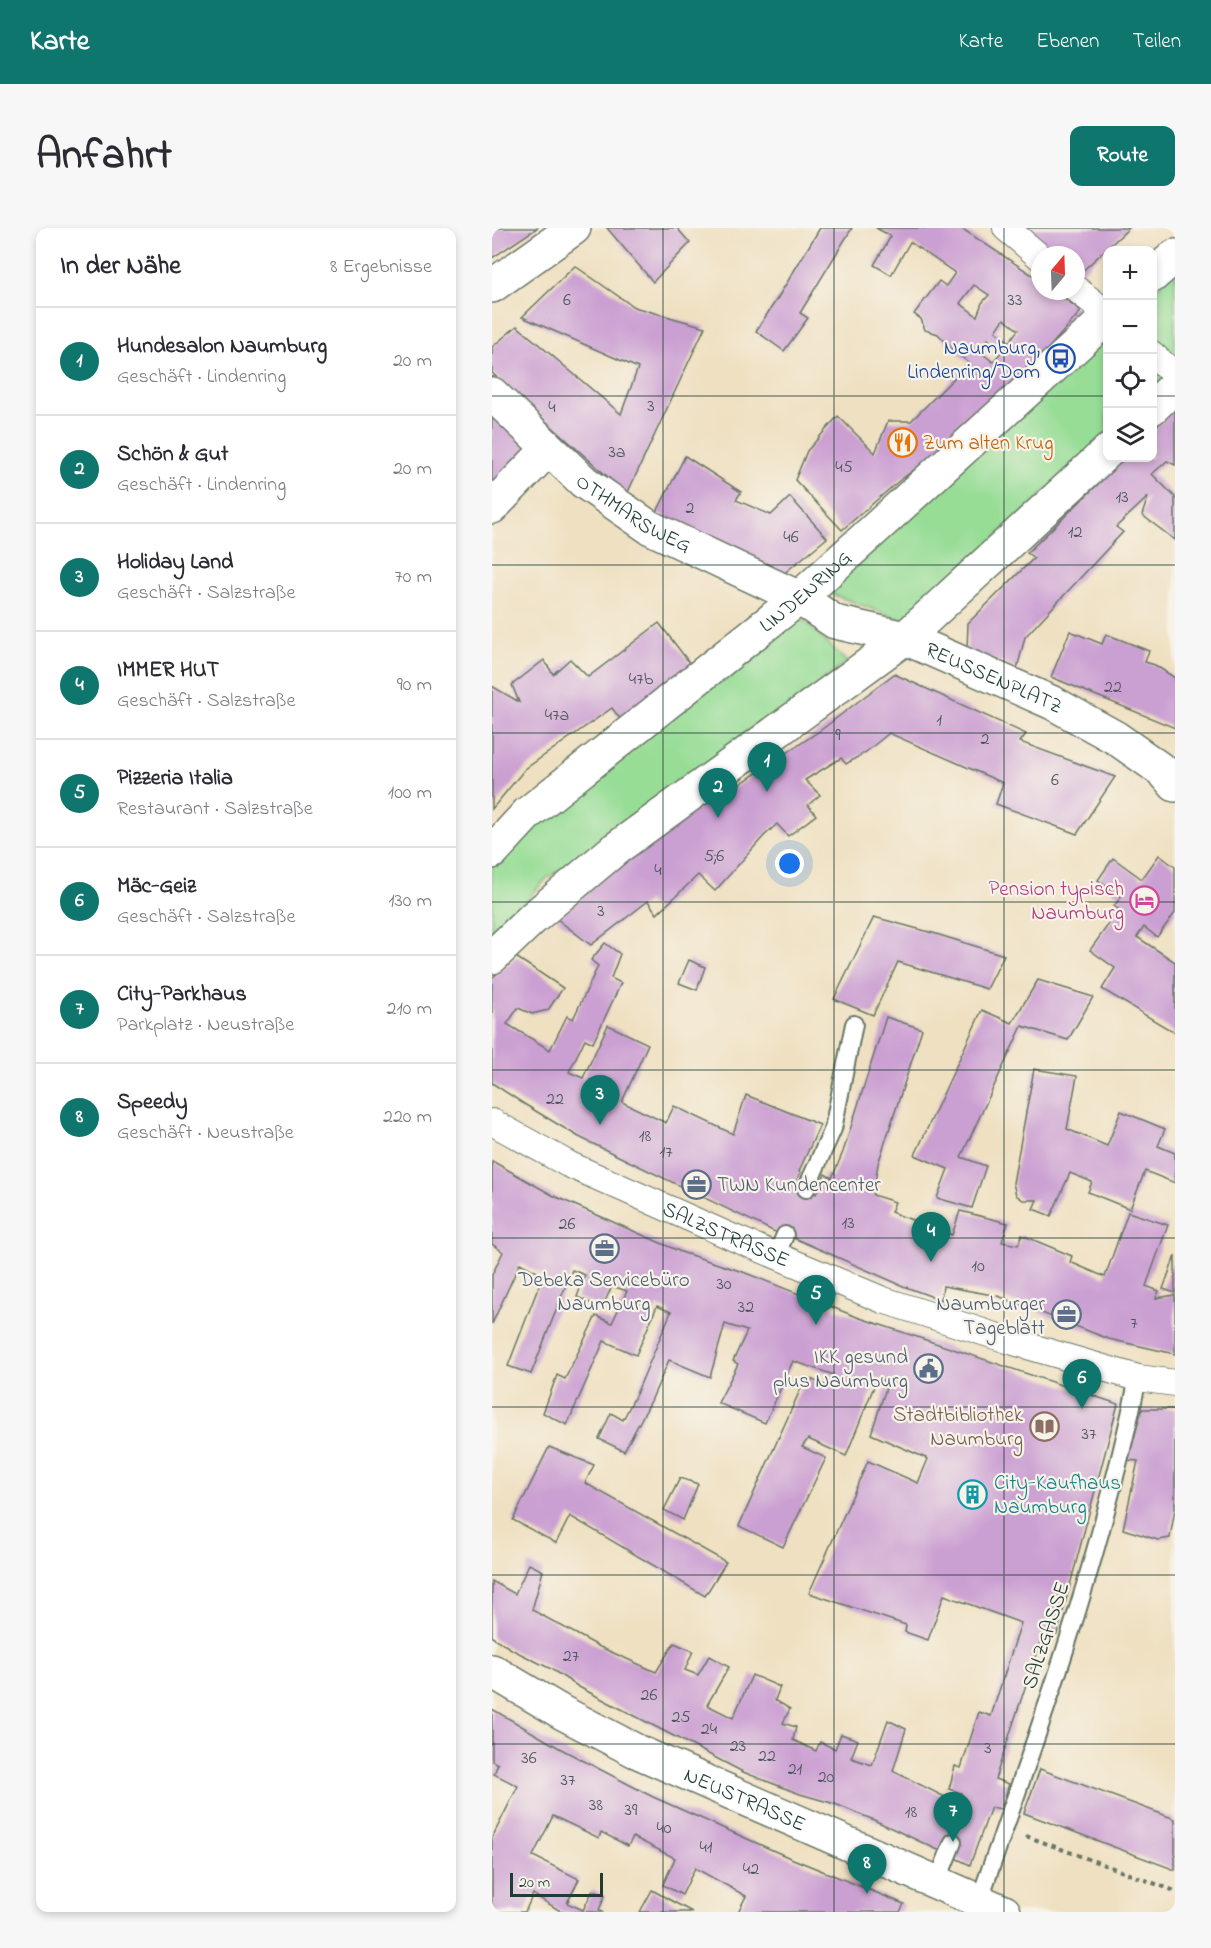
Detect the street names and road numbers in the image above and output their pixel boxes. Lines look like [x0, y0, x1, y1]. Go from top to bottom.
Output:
street label: OTHMARSWEG [569, 467, 695, 562]
street label: LINDENRING [754, 544, 859, 641]
street label: REUSSENPLATZ [920, 636, 1068, 722]
street label: SALZSTRASSE [657, 1195, 794, 1277]
street label: SALZGASSE [1015, 1578, 1078, 1693]
street label: NEUSTRASSE [679, 1761, 810, 1840]

